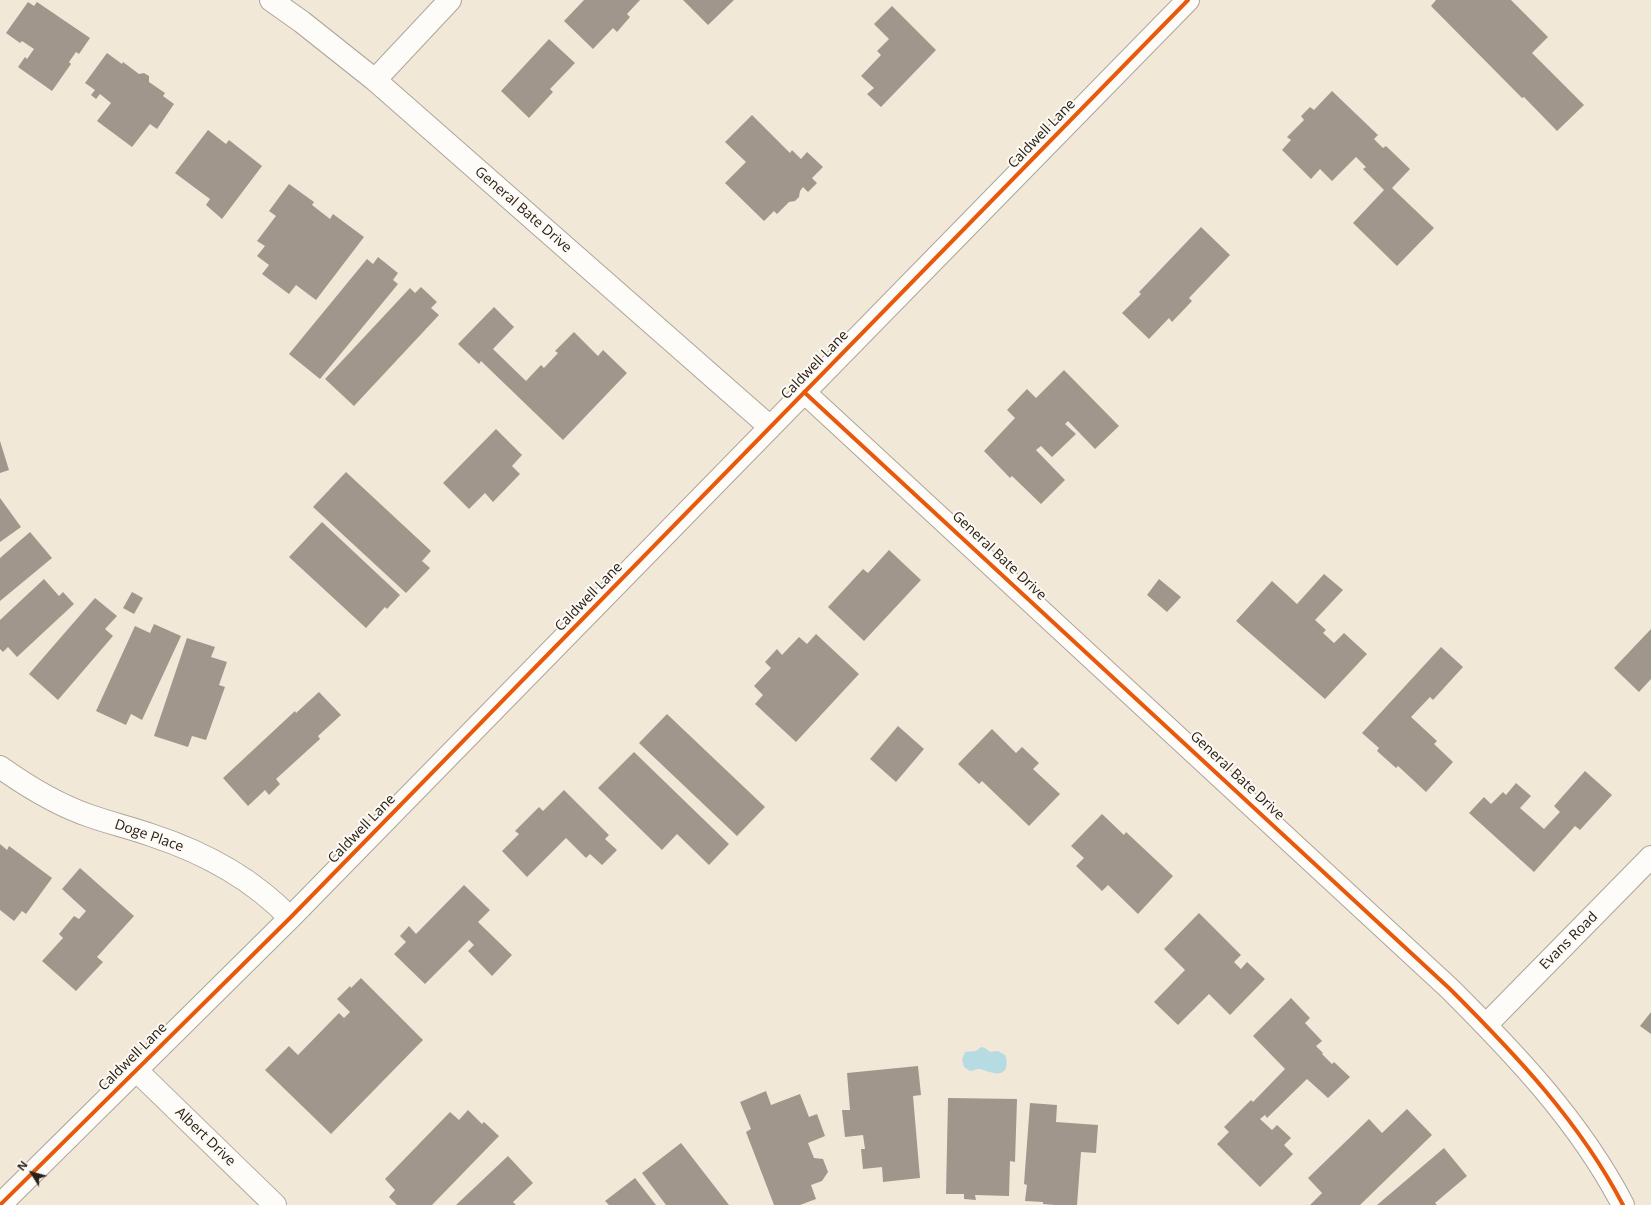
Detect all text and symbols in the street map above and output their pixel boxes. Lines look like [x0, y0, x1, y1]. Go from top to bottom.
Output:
street label: Caldwell Lane [1005, 96, 1079, 172]
street label: General Bate Drive [471, 163, 575, 257]
street label: Caldwell Lane [778, 327, 852, 403]
street label: General Bate Drive [948, 508, 1050, 604]
street label: Caldwell Lane [552, 559, 626, 635]
street label: General Bate Drive [1186, 728, 1288, 824]
street label: Caldwell Lane [325, 791, 399, 867]
street label: Doge Place [112, 816, 186, 856]
street label: Evans Road [1537, 909, 1601, 973]
street label: Caldwell Lane [95, 1019, 171, 1095]
street label: Albert Drive [171, 1104, 239, 1170]
north arrow [12, 1153, 52, 1193]
text: N [13, 1157, 31, 1174]

